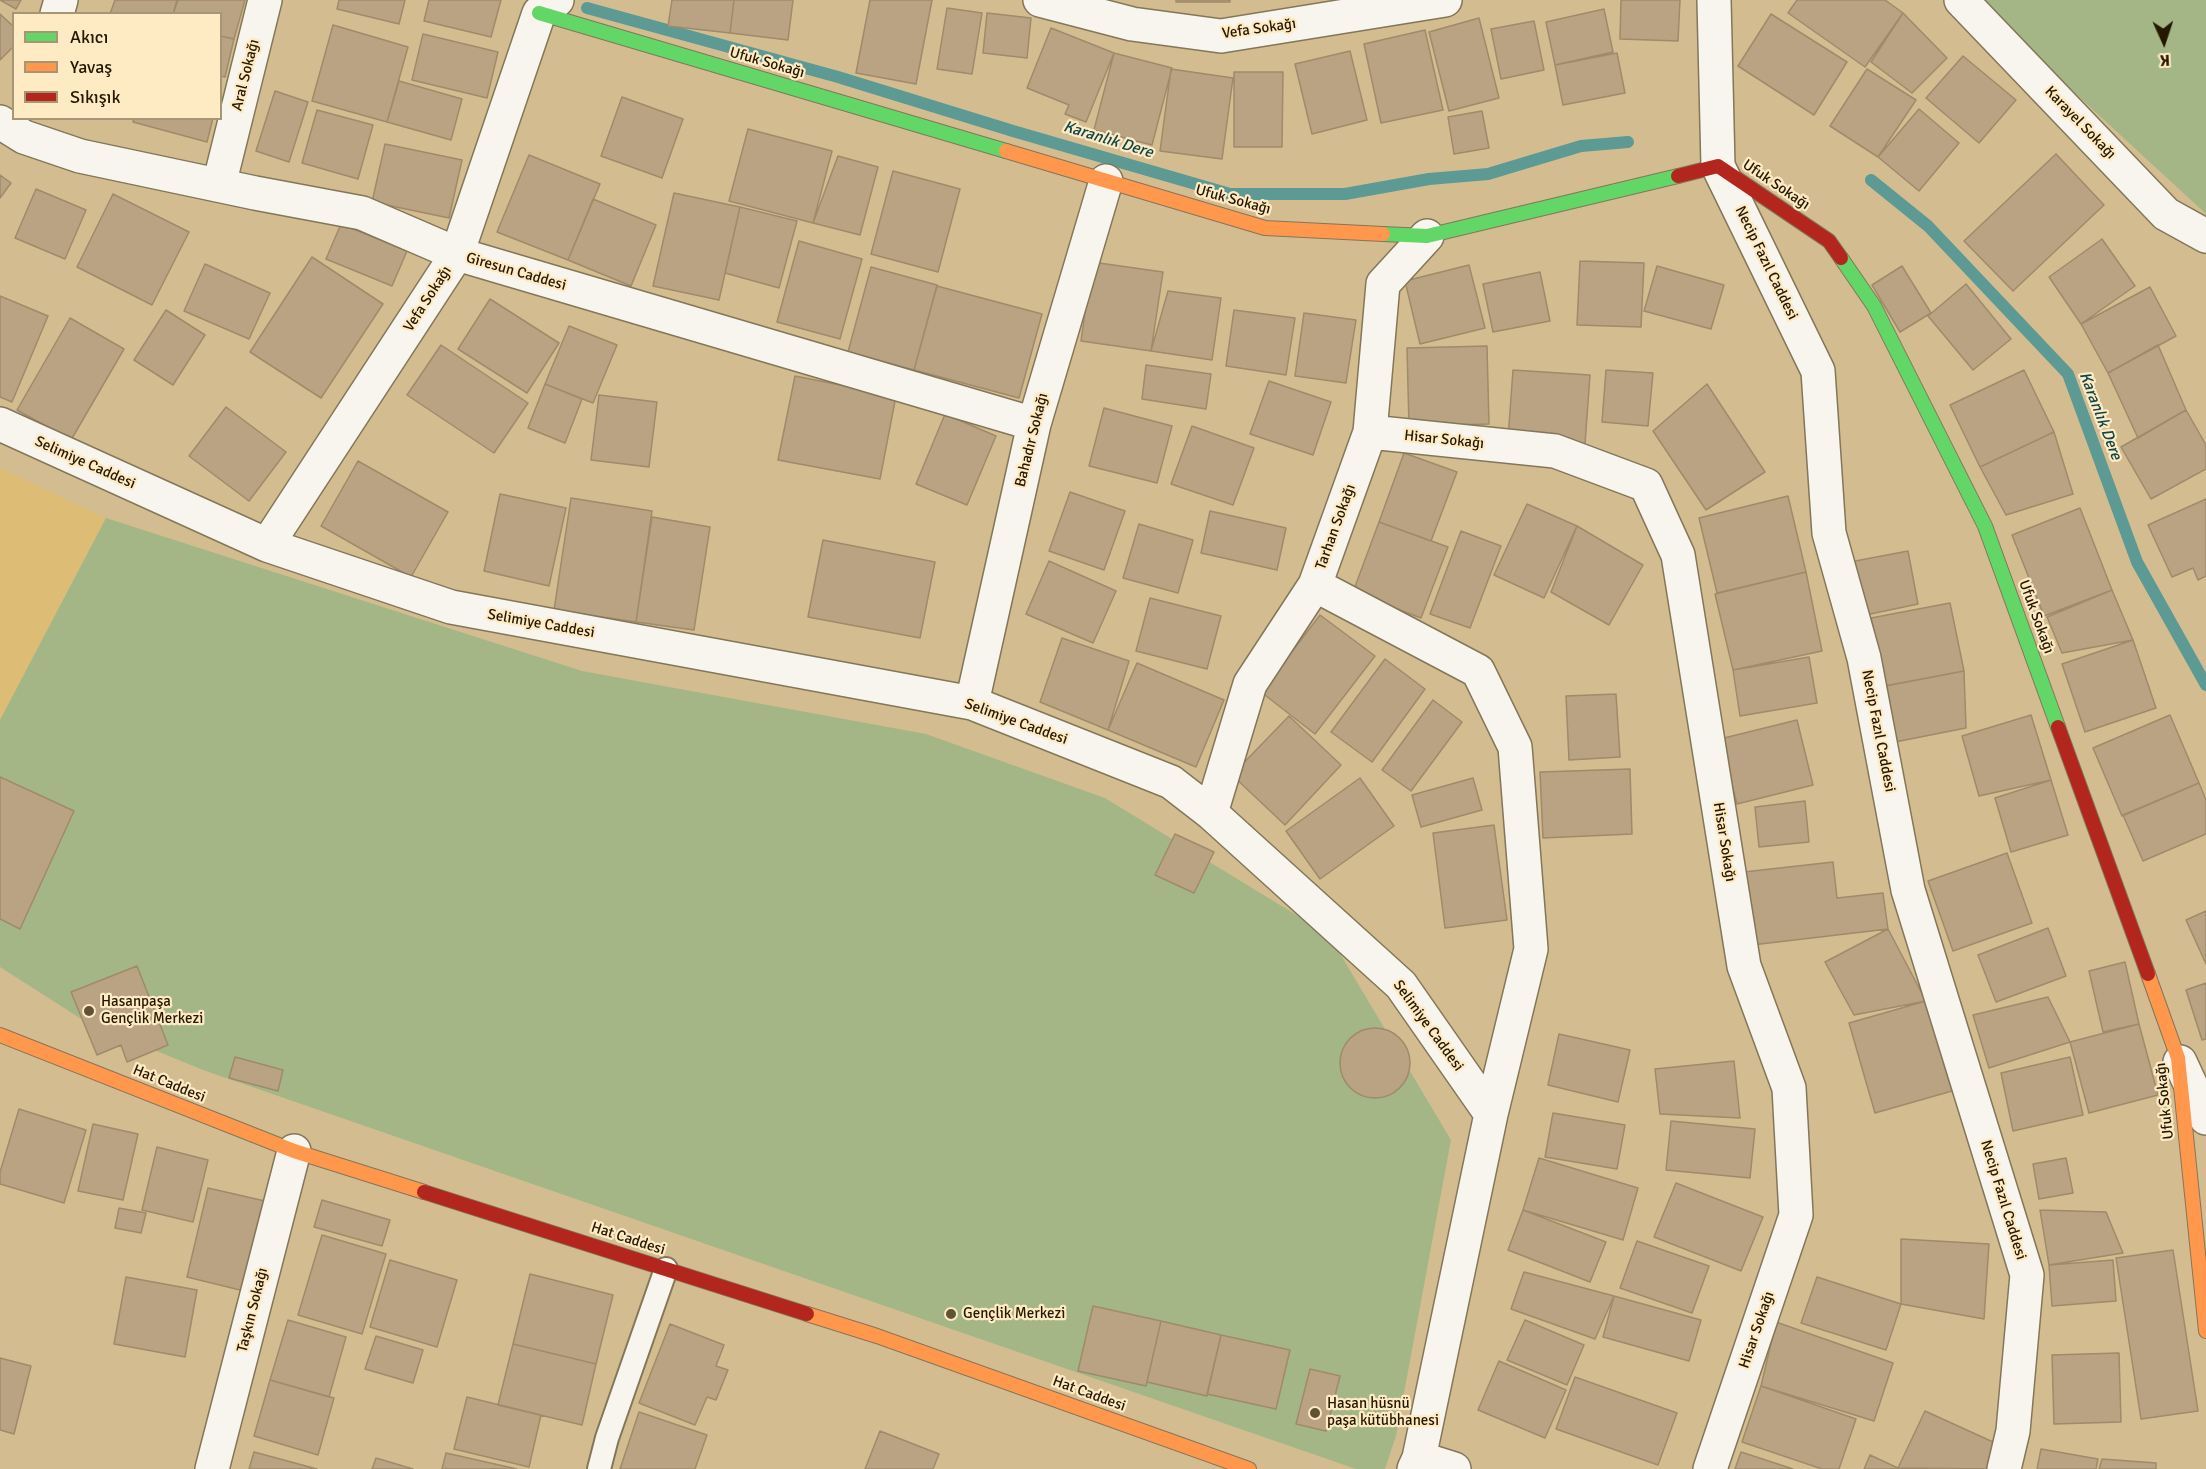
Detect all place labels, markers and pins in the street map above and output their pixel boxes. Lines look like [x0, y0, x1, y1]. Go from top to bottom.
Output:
place label: Hasanpaşa Gençlik Merkezi [101, 993, 203, 1028]
marker: Hasanpaşa Gençlik Merkezi [82, 1004, 96, 1018]
place label: Gençlik Merkezi [963, 1305, 1065, 1323]
marker: Gençlik Merkezi [944, 1307, 958, 1321]
place label: Hasan hüsnü paşa kütübhanesi [1327, 1395, 1439, 1430]
marker: Hasan hüsnü paşa kütübhanesi [1308, 1406, 1322, 1420]

